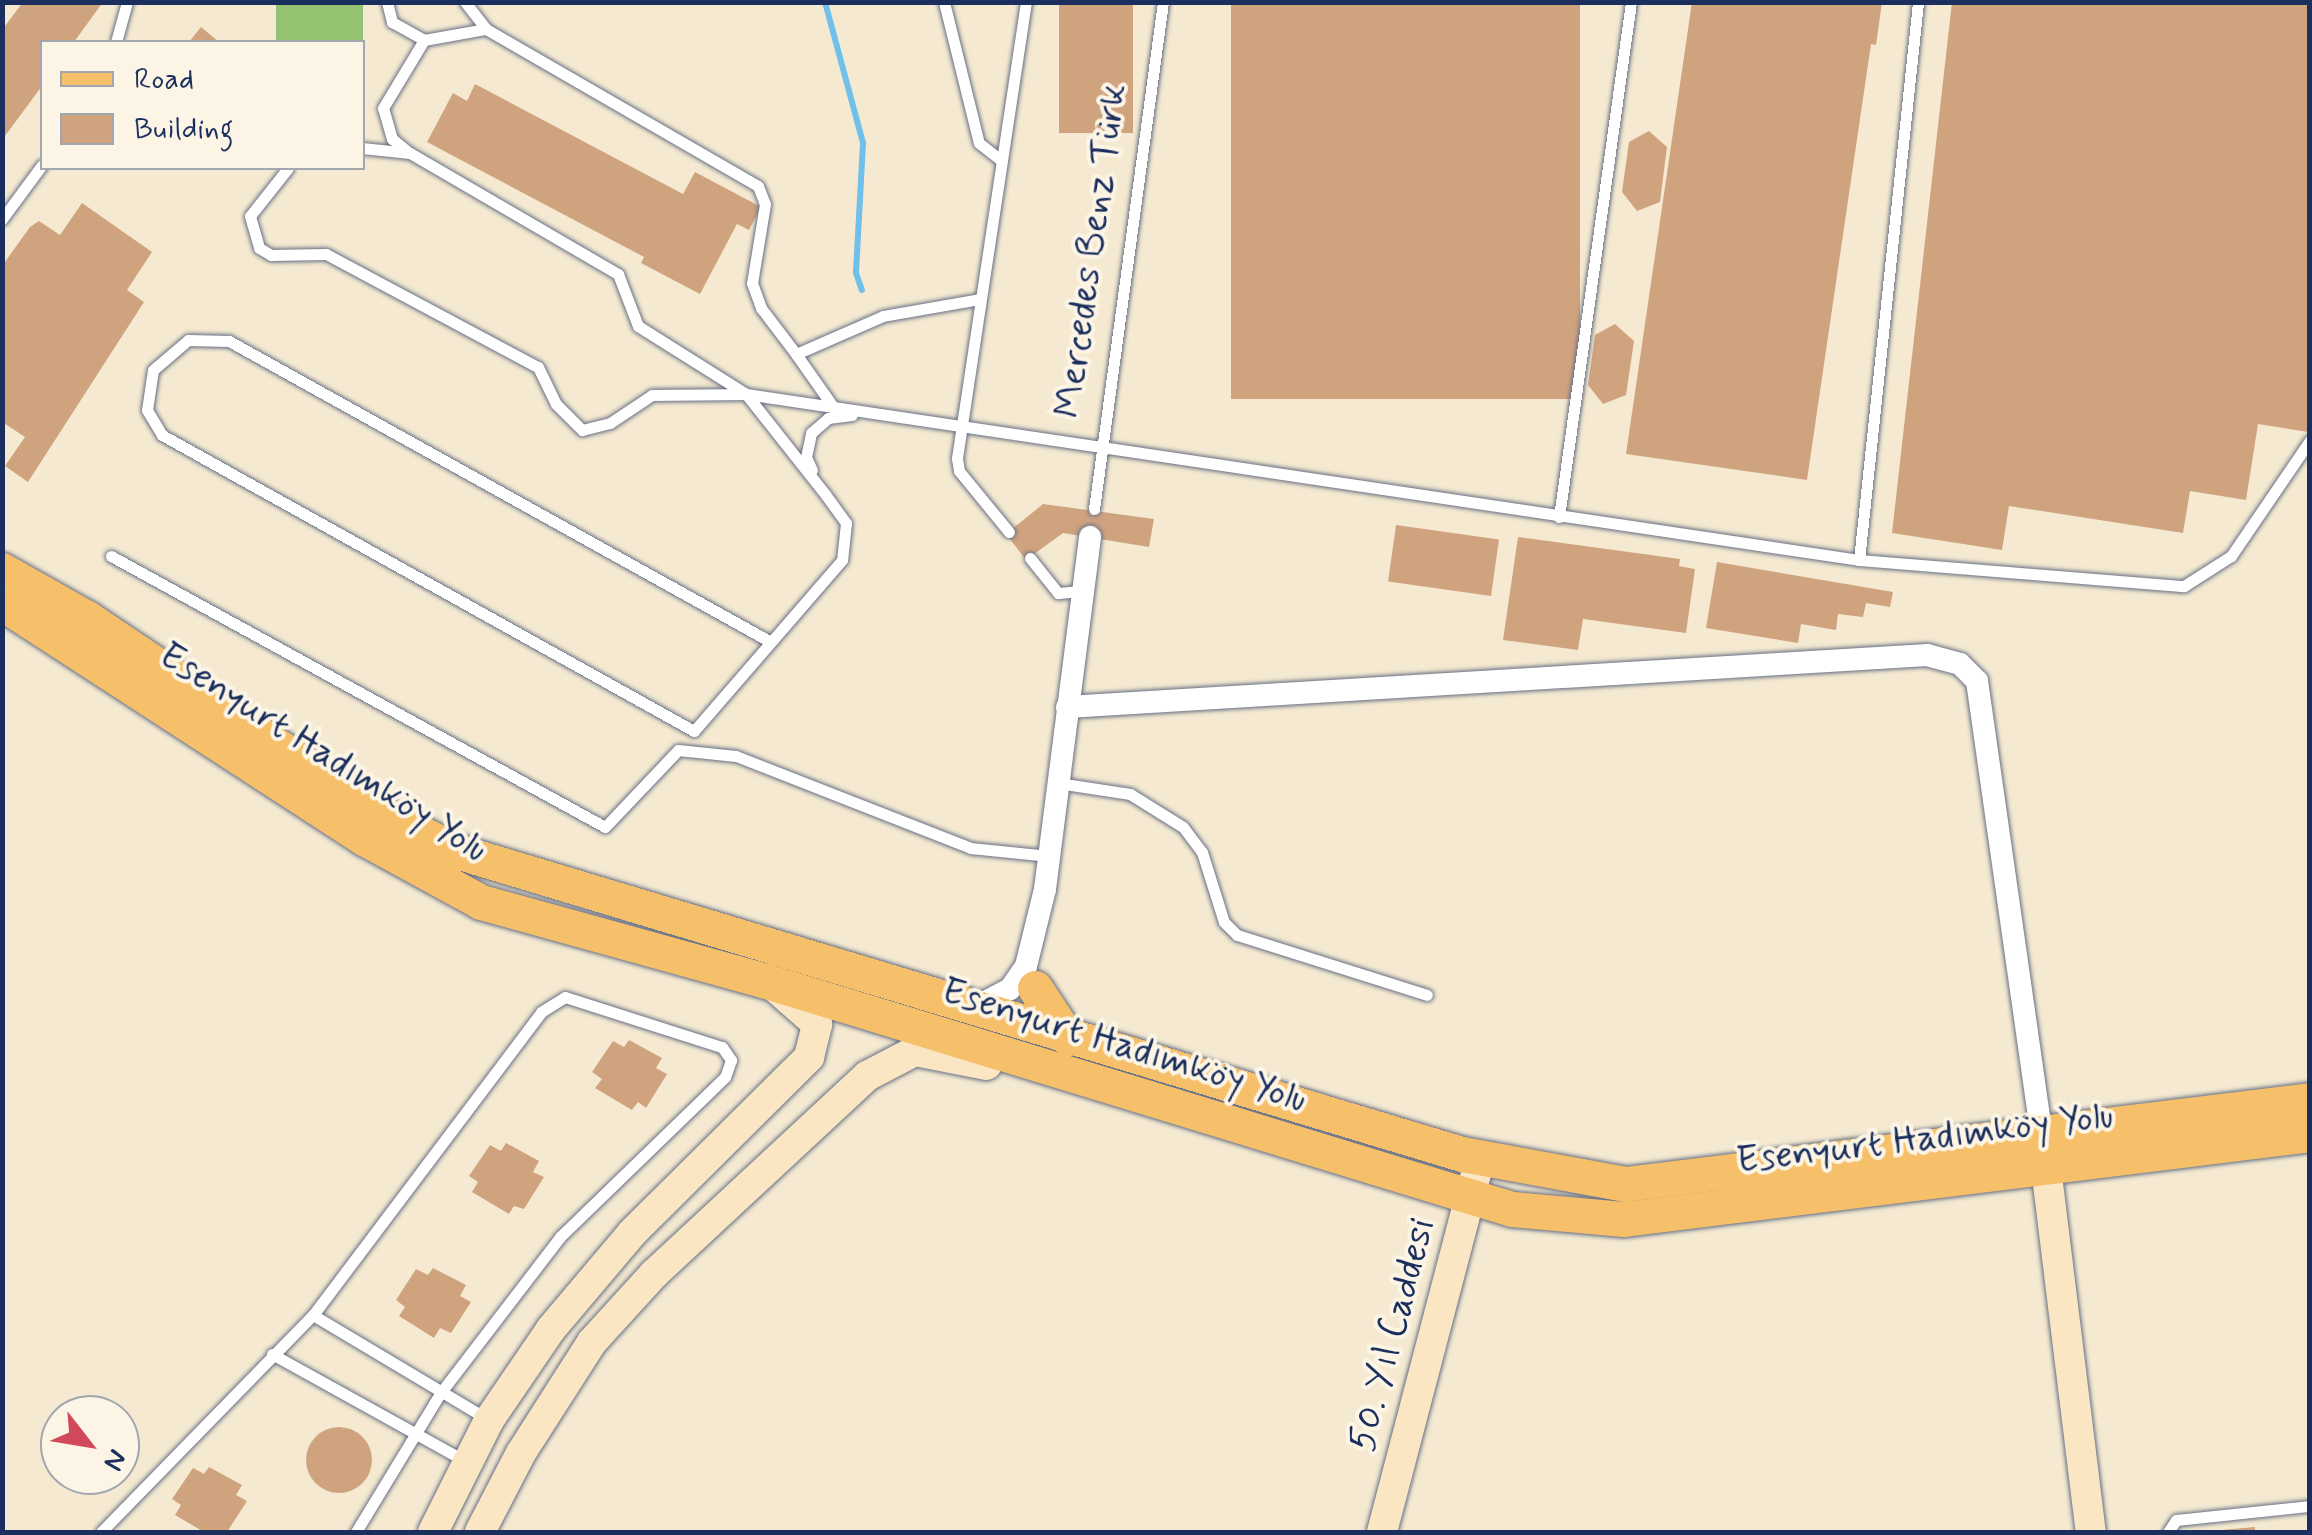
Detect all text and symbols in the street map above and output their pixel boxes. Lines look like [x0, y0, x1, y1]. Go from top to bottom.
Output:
legend [40, 40, 365, 170]
text: Road [134, 60, 194, 99]
street label: Mercedes Benz Türk [1046, 82, 1138, 420]
text: Building [134, 110, 233, 149]
street label: Esenyurt Hadımköy Yolu [146, 631, 500, 875]
street label: Esenyurt Hadımköy Yolu [932, 968, 1316, 1124]
street label: Esenyurt Hadımköy Yolu [1730, 1093, 2120, 1185]
street label: 50. Yıl Caddesi [1339, 1210, 1447, 1460]
north arrow [40, 1395, 140, 1495]
text: N [94, 1442, 135, 1477]

